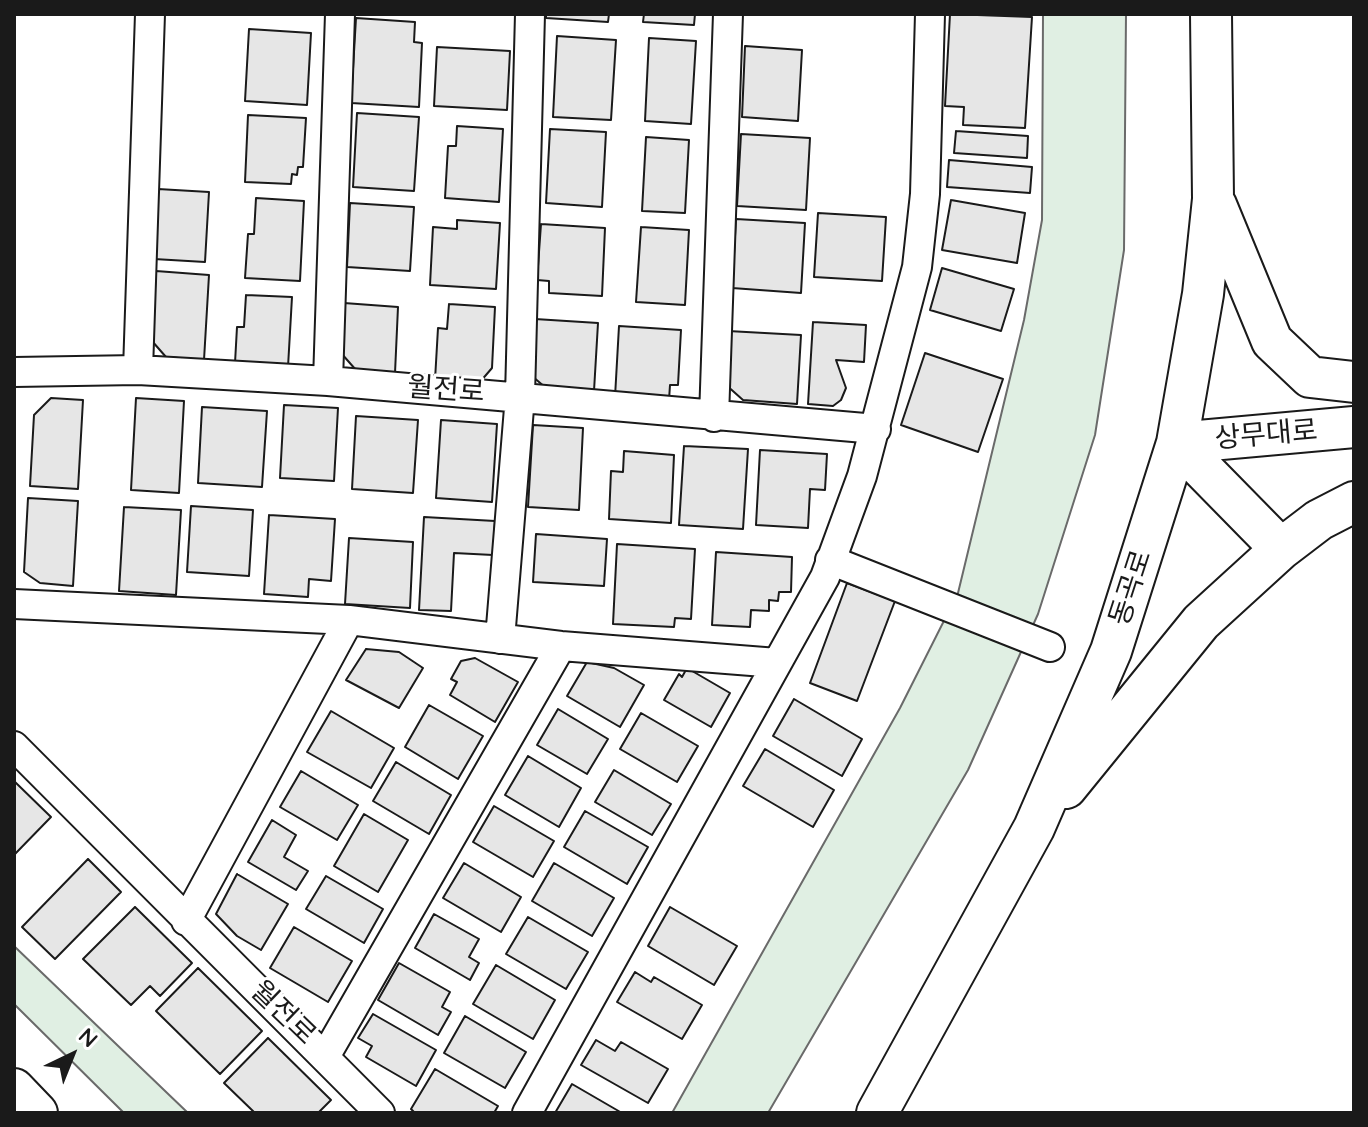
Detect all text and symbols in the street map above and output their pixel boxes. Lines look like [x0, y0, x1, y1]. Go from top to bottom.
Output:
street label: 월전로 [406, 371, 486, 409]
street label: 상무대로 [1213, 414, 1319, 456]
street label: 동곡로 [1103, 546, 1159, 630]
street label: 월전로 [244, 974, 322, 1052]
north arrow [32, 1015, 112, 1095]
text: N [73, 1022, 104, 1053]

